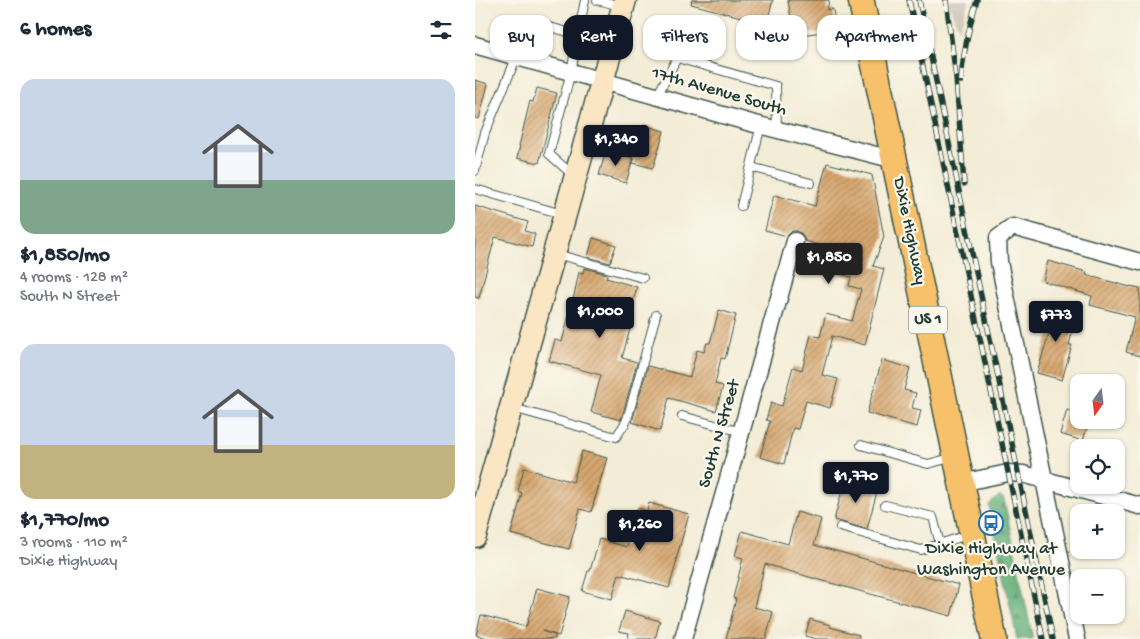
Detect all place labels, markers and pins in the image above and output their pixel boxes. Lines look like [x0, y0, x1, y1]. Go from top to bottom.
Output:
pin: $1,340 [575, 124, 657, 167]
pin: $1,850 [788, 242, 870, 285]
pin: $1,000 [559, 296, 641, 339]
pin: $773 [1026, 300, 1086, 343]
pin: $1,770 [815, 462, 897, 504]
pin: $1,260 [599, 510, 681, 552]
bus stop icon: Dixie Highway at Washington Avenue [978, 510, 1004, 536]
place label: Dixie Highway at Washington Avenue [917, 539, 1066, 581]

